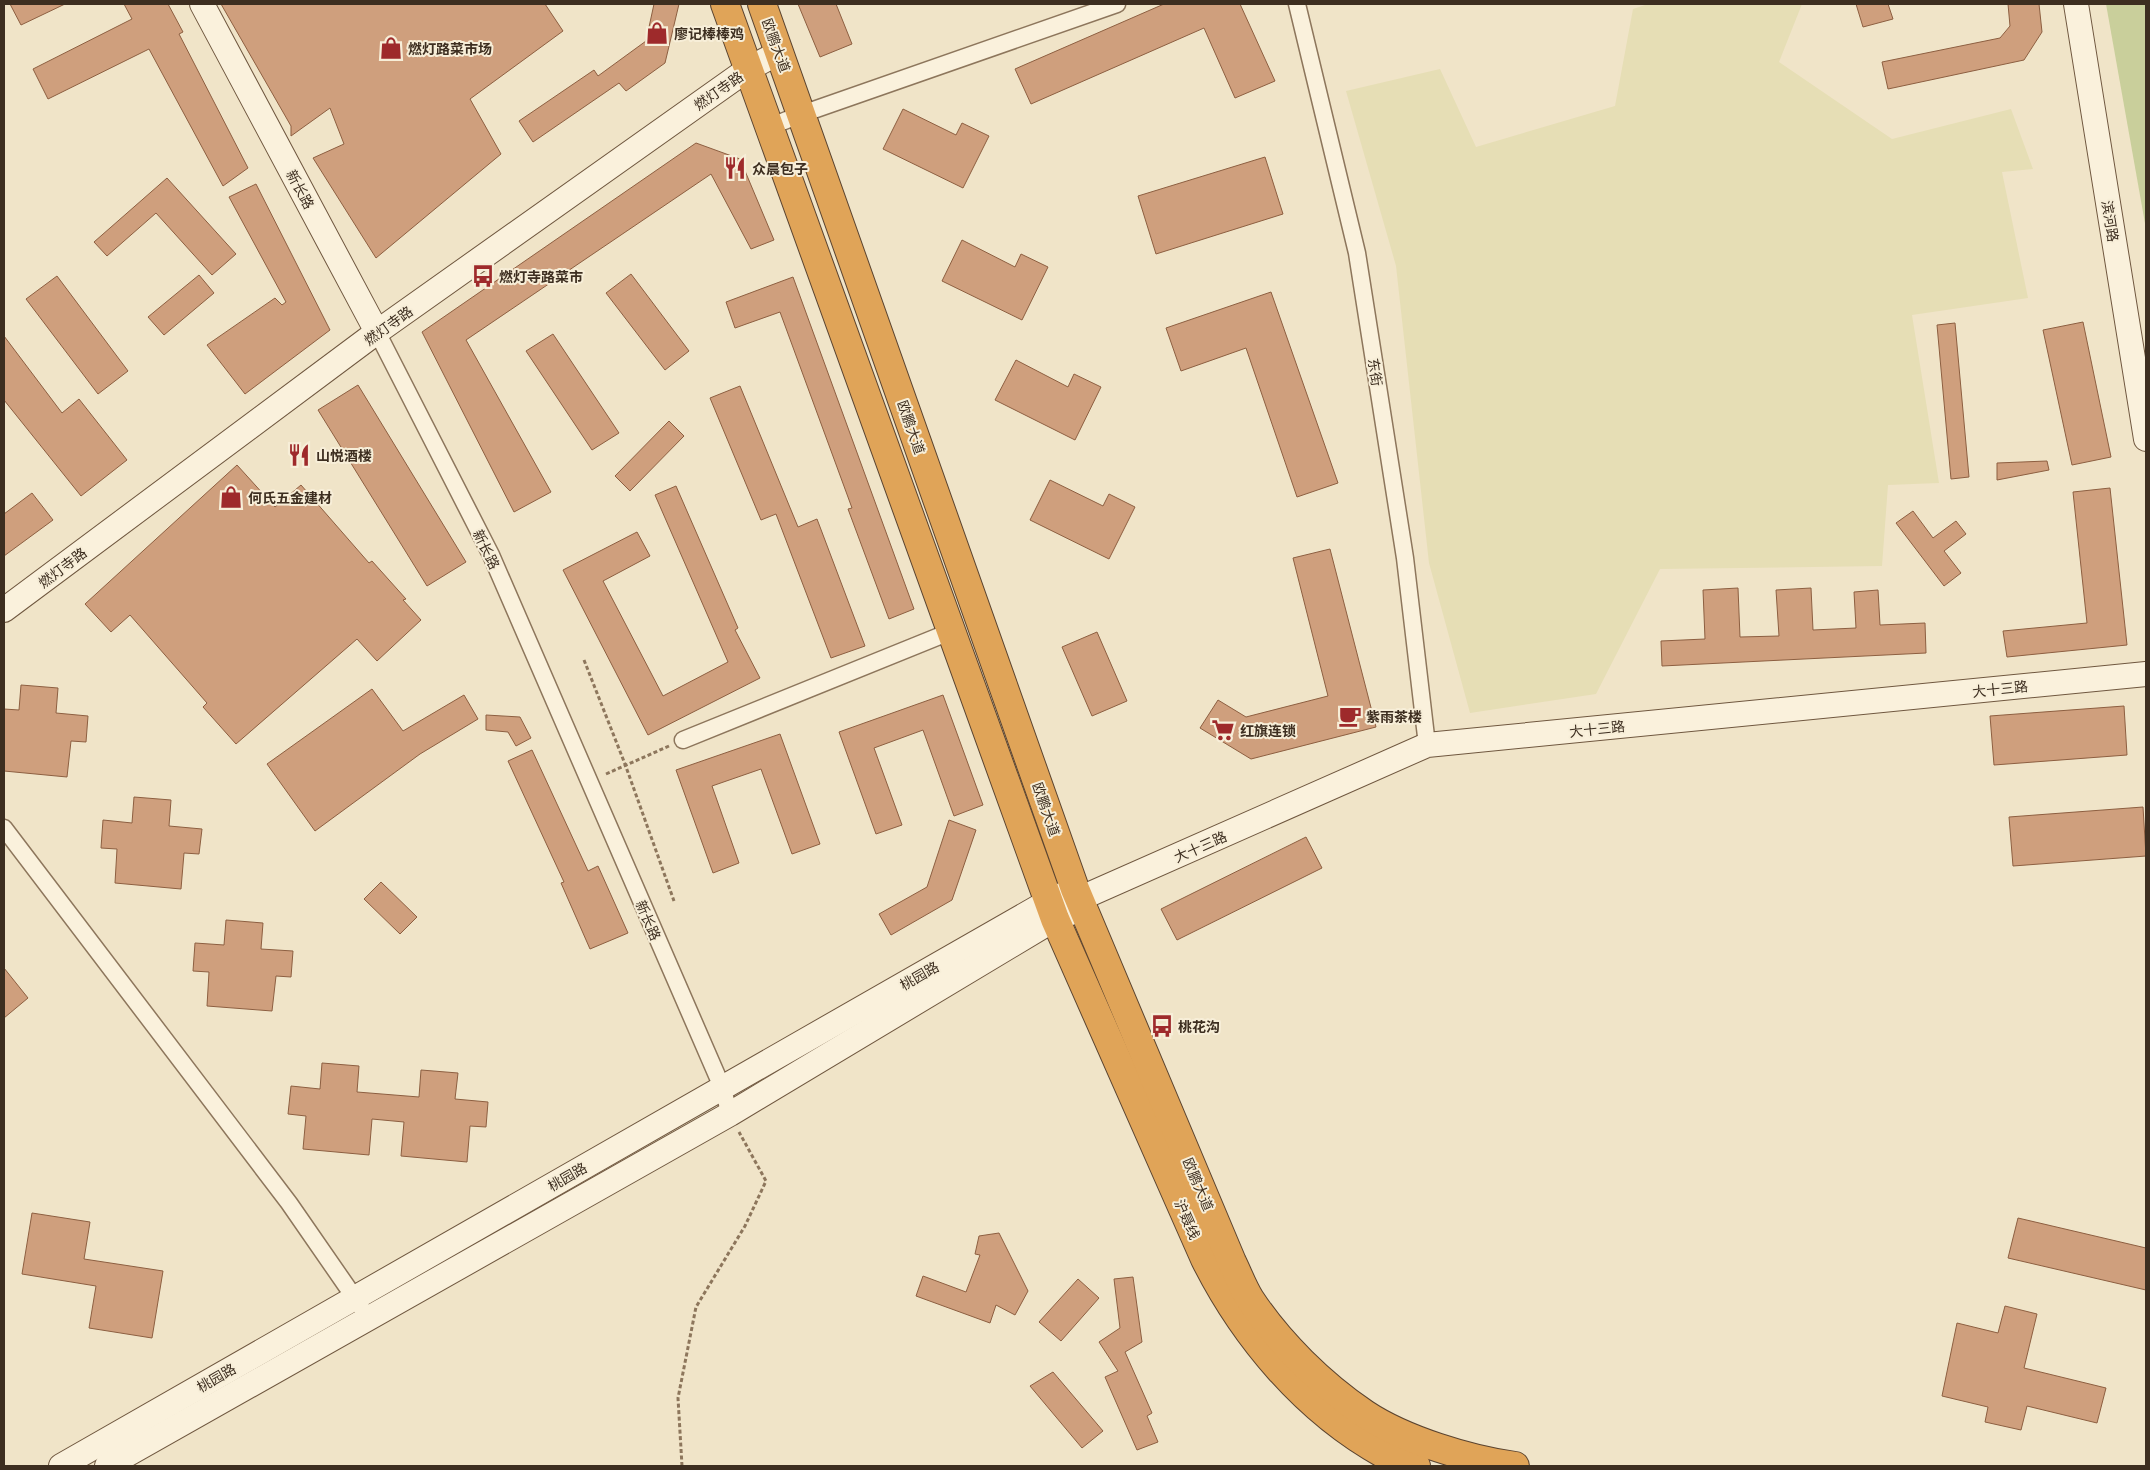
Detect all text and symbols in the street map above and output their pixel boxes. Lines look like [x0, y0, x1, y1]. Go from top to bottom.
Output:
street label: 欧鹏大道 [758, 15, 796, 75]
shop icon: 廖记棒棒鸡 [644, 20, 670, 46]
place label: 廖记棒棒鸡 [674, 23, 744, 43]
shop icon: 燃灯路菜市场 [378, 35, 404, 61]
place label: 燃灯路菜市场 [408, 38, 492, 58]
street label: 燃灯寺路 [689, 66, 747, 114]
restaurant icon: 众晨包子 [722, 155, 748, 181]
place label: 众晨包子 [752, 158, 808, 178]
street label: 新长路 [282, 166, 320, 212]
street label: 滨河路 [2098, 199, 2124, 243]
bus stop icon: 燃灯寺路菜市 [470, 263, 496, 289]
place label: 燃灯寺路菜市 [499, 266, 583, 286]
street label: 燃灯寺路 [359, 300, 417, 350]
street label: 东街 [1364, 357, 1388, 387]
street label: 欧鹏大道 [893, 397, 931, 457]
restaurant icon: 山悦酒楼 [286, 442, 312, 468]
place label: 山悦酒楼 [316, 445, 372, 465]
shop icon: 何氏五金建材 [218, 484, 244, 510]
place label: 何氏五金建材 [248, 487, 332, 507]
street label: 新长路 [469, 526, 505, 572]
street label: 燃灯寺路 [34, 542, 90, 592]
street label: 大十三路 [1971, 675, 2029, 701]
cafe icon: 紫雨茶楼 [1337, 703, 1363, 729]
place label: 紫雨茶楼 [1366, 706, 1422, 726]
street label: 大十三路 [1568, 715, 1626, 741]
supermarket icon: 红旗连锁 [1210, 717, 1236, 743]
place label: 红旗连锁 [1240, 720, 1296, 740]
street label: 欧鹏大道 [1028, 779, 1066, 839]
street label: 大十三路 [1170, 825, 1230, 867]
street label: 新长路 [632, 897, 666, 943]
street label: 桃园路 [896, 956, 942, 994]
bus stop icon: 桃花沟 [1149, 1013, 1175, 1039]
place label: 桃花沟 [1178, 1016, 1220, 1036]
street label: 欧鹏大道 [1179, 1154, 1219, 1214]
street label: 桃园路 [544, 1157, 590, 1195]
street label: 沪聂线 [1170, 1196, 1206, 1242]
street label: 桃园路 [193, 1358, 239, 1396]

